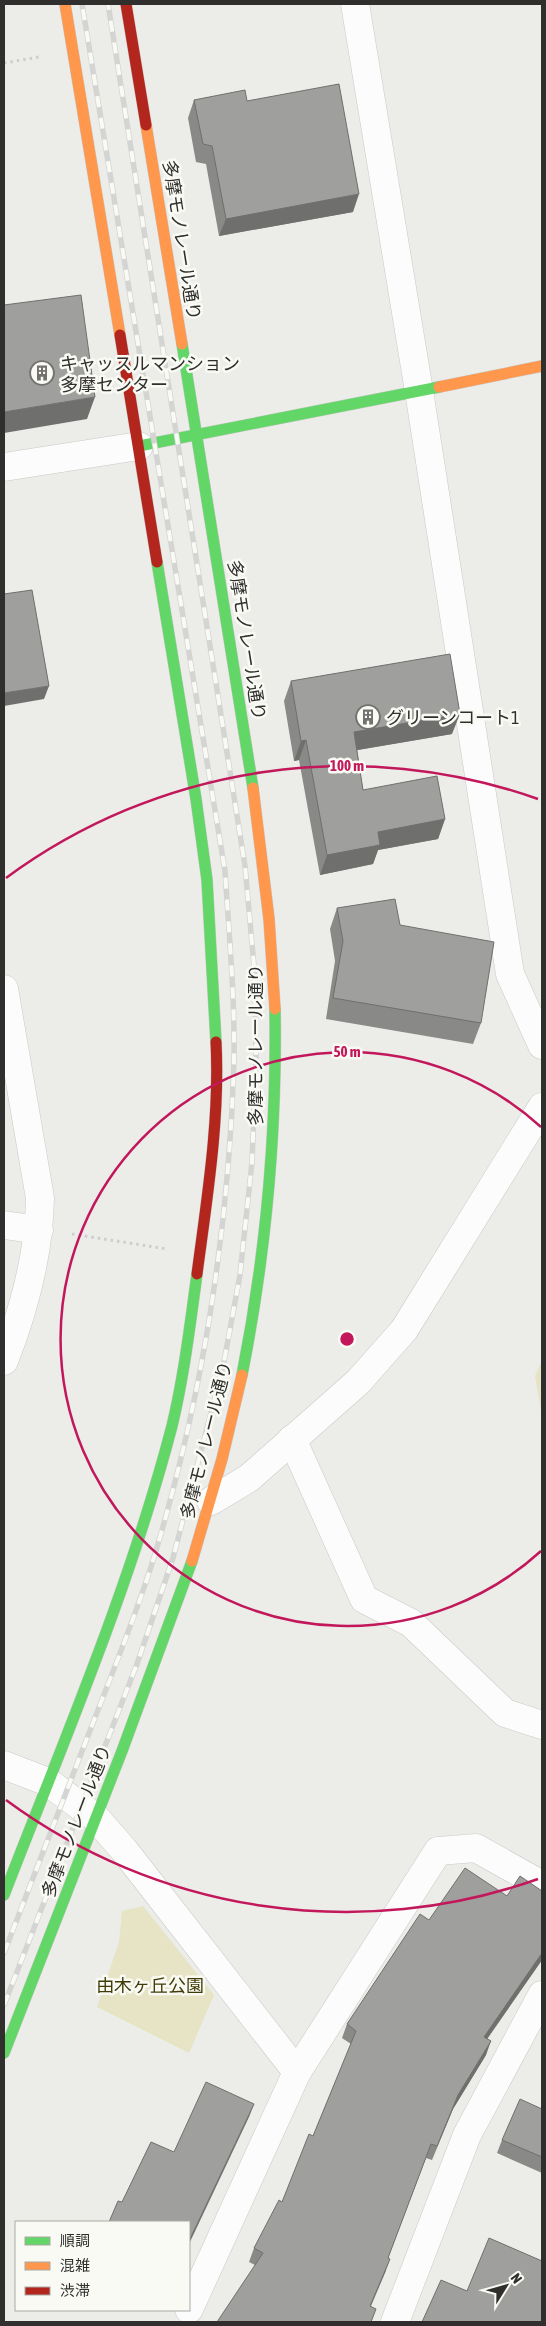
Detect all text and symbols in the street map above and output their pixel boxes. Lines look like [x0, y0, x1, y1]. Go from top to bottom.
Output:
street label: 多摩モノレール通り [159, 158, 205, 322]
place label: キャッスルマンション 多摩センター [60, 353, 240, 395]
building icon: キャッスルマンション 多摩センター [29, 360, 55, 386]
street label: 多摩モノレール通り [224, 558, 270, 722]
building icon: グリーンコート1 [355, 704, 381, 730]
place label: グリーンコート1 [386, 707, 520, 728]
text: 100 m [330, 757, 364, 774]
street label: 多摩モノレール通り [245, 964, 266, 1126]
text: 50 m [334, 1043, 361, 1060]
centre of rings [338, 1330, 356, 1348]
street label: 多摩モノレール通り [176, 1359, 236, 1521]
street label: 多摩モノレール通り [37, 1742, 115, 1900]
park label: 由木ヶ丘公園 [96, 1975, 204, 1996]
legend [15, 2221, 190, 2311]
text: 順調 [60, 2232, 90, 2249]
text: 混雑 [60, 2257, 90, 2274]
north arrow [481, 2261, 531, 2311]
text: N [508, 2270, 525, 2286]
text: 渋滞 [60, 2282, 90, 2299]

